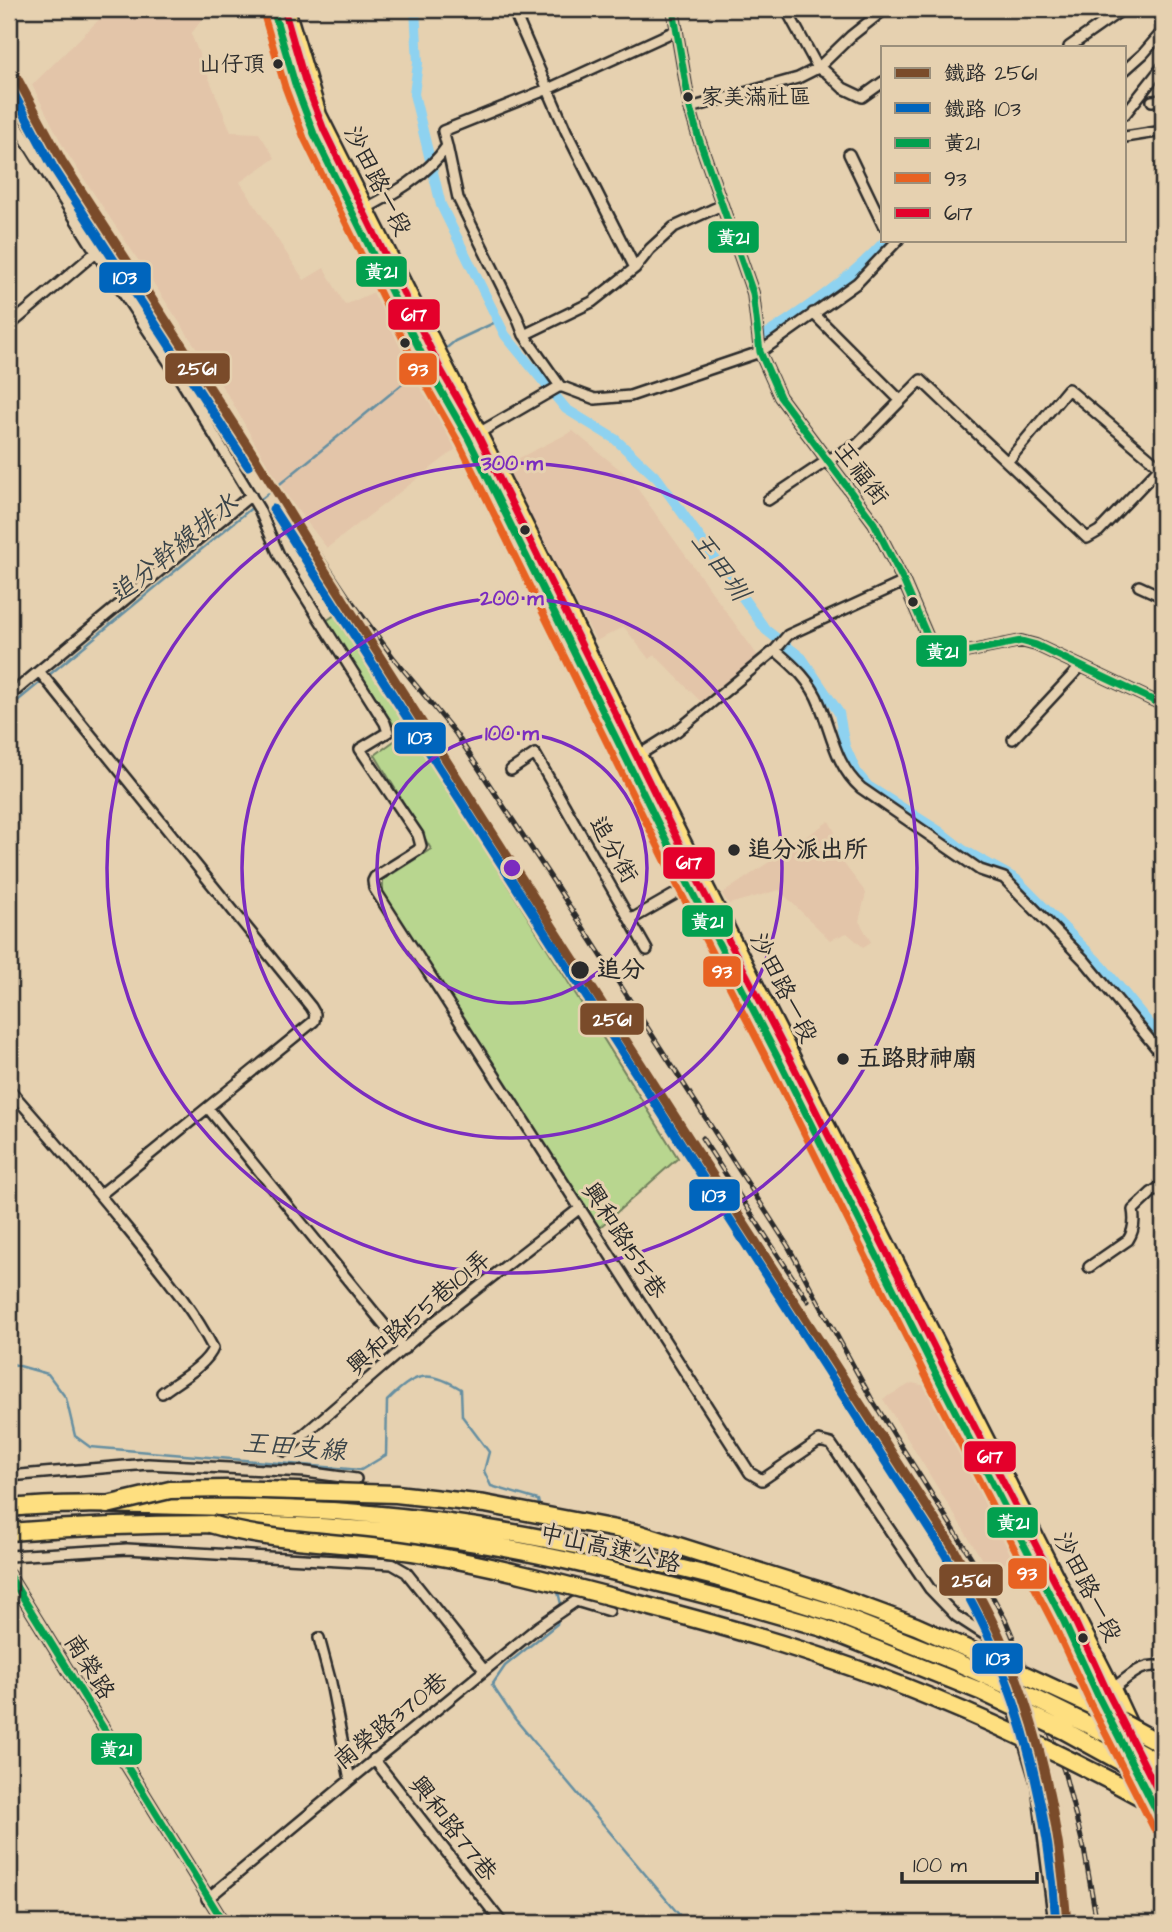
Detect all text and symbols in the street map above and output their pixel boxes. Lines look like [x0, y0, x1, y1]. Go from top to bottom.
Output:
legend [881, 46, 1126, 242]
place label: 山仔頂 [199, 49, 265, 80]
marker: 山仔頂 [271, 57, 285, 71]
text: 鐵路 2561 [944, 59, 1037, 88]
place label: 家美滿社區 [701, 82, 811, 113]
marker: 家美滿社區 [681, 90, 695, 104]
text: 鐵路 103 [944, 95, 1021, 124]
street label: 沙田路一段 [335, 120, 419, 242]
text: 黃21 [944, 129, 980, 158]
text: 93 [944, 165, 967, 194]
text: 617 [944, 199, 973, 228]
line badge: 黃21 [707, 220, 760, 254]
text: 黃21 [717, 225, 750, 252]
line badge: 黃21 [355, 255, 408, 288]
text: 黃21 [365, 259, 398, 286]
line badge: 103 [98, 261, 152, 294]
text: 103 [113, 265, 137, 292]
line badge: 617 [387, 298, 441, 331]
text: 617 [401, 302, 427, 329]
unlabelled marker [398, 336, 412, 350]
line badge: 2561 [164, 352, 231, 385]
line badge: 93 [398, 352, 438, 386]
text: 2561 [177, 356, 217, 383]
text: 93 [408, 357, 429, 384]
street label: 王福街 [826, 435, 896, 513]
text: 300 m [480, 449, 544, 478]
water label: 追分幹線排水 [102, 485, 247, 612]
unlabelled marker [518, 523, 532, 537]
water label: 王田圳 [683, 524, 759, 611]
text: 200 m [479, 584, 544, 613]
unlabelled marker [906, 595, 920, 609]
line badge: 黃21 [915, 634, 968, 668]
text: 黃21 [926, 639, 959, 666]
text: 100 m [485, 719, 540, 748]
line badge: 103 [393, 721, 447, 755]
text: 103 [408, 725, 432, 752]
street label: 追分街 [580, 810, 646, 890]
place label: 追分派出所 [748, 833, 868, 867]
marker: 追分派出所 [726, 842, 742, 858]
line badge: 617 [662, 846, 716, 880]
text: 617 [676, 850, 702, 877]
centre of rings [500, 856, 524, 880]
line badge: 黃21 [681, 904, 734, 938]
text: 黃21 [691, 909, 724, 936]
street label: 沙田路一段 [741, 927, 825, 1049]
place label: 追分 [597, 953, 645, 987]
line badge: 93 [702, 955, 742, 988]
marker: 追分 [569, 959, 591, 981]
text: 93 [712, 959, 733, 986]
line badge: 2561 [579, 1002, 645, 1036]
text: 2561 [592, 1007, 632, 1034]
place label: 五路財神廟 [857, 1042, 977, 1076]
marker: 五路財神廟 [835, 1051, 851, 1067]
street label: 興和路155巷 [574, 1176, 674, 1306]
line badge: 103 [688, 1178, 741, 1212]
text: 103 [702, 1183, 726, 1210]
street label: 興和路155巷101弄 [340, 1243, 498, 1383]
water label: 王田支線 [241, 1425, 349, 1470]
line badge: 617 [963, 1440, 1017, 1473]
text: 617 [977, 1444, 1003, 1471]
line badge: 黃21 [986, 1506, 1039, 1539]
text: 黃21 [997, 1510, 1030, 1537]
street label: 中山高速公路 [536, 1516, 684, 1582]
street label: 沙田路一段 [1045, 1526, 1129, 1648]
line badge: 93 [1007, 1557, 1048, 1590]
text: 93 [1017, 1561, 1038, 1588]
line badge: 2561 [938, 1563, 1004, 1597]
text: 2561 [951, 1568, 991, 1595]
street label: 南榮路 [56, 1627, 122, 1707]
unlabelled marker [1076, 1631, 1090, 1645]
line badge: 103 [971, 1642, 1024, 1675]
text: 103 [986, 1646, 1010, 1673]
street label: 南榮路370巷 [327, 1664, 455, 1778]
line badge: 黃21 [90, 1732, 143, 1766]
text: 黃21 [100, 1737, 133, 1764]
street label: 興和路77巷 [401, 1769, 505, 1889]
scale bar [902, 1841, 1037, 1885]
text: 100 m [913, 1851, 968, 1880]

